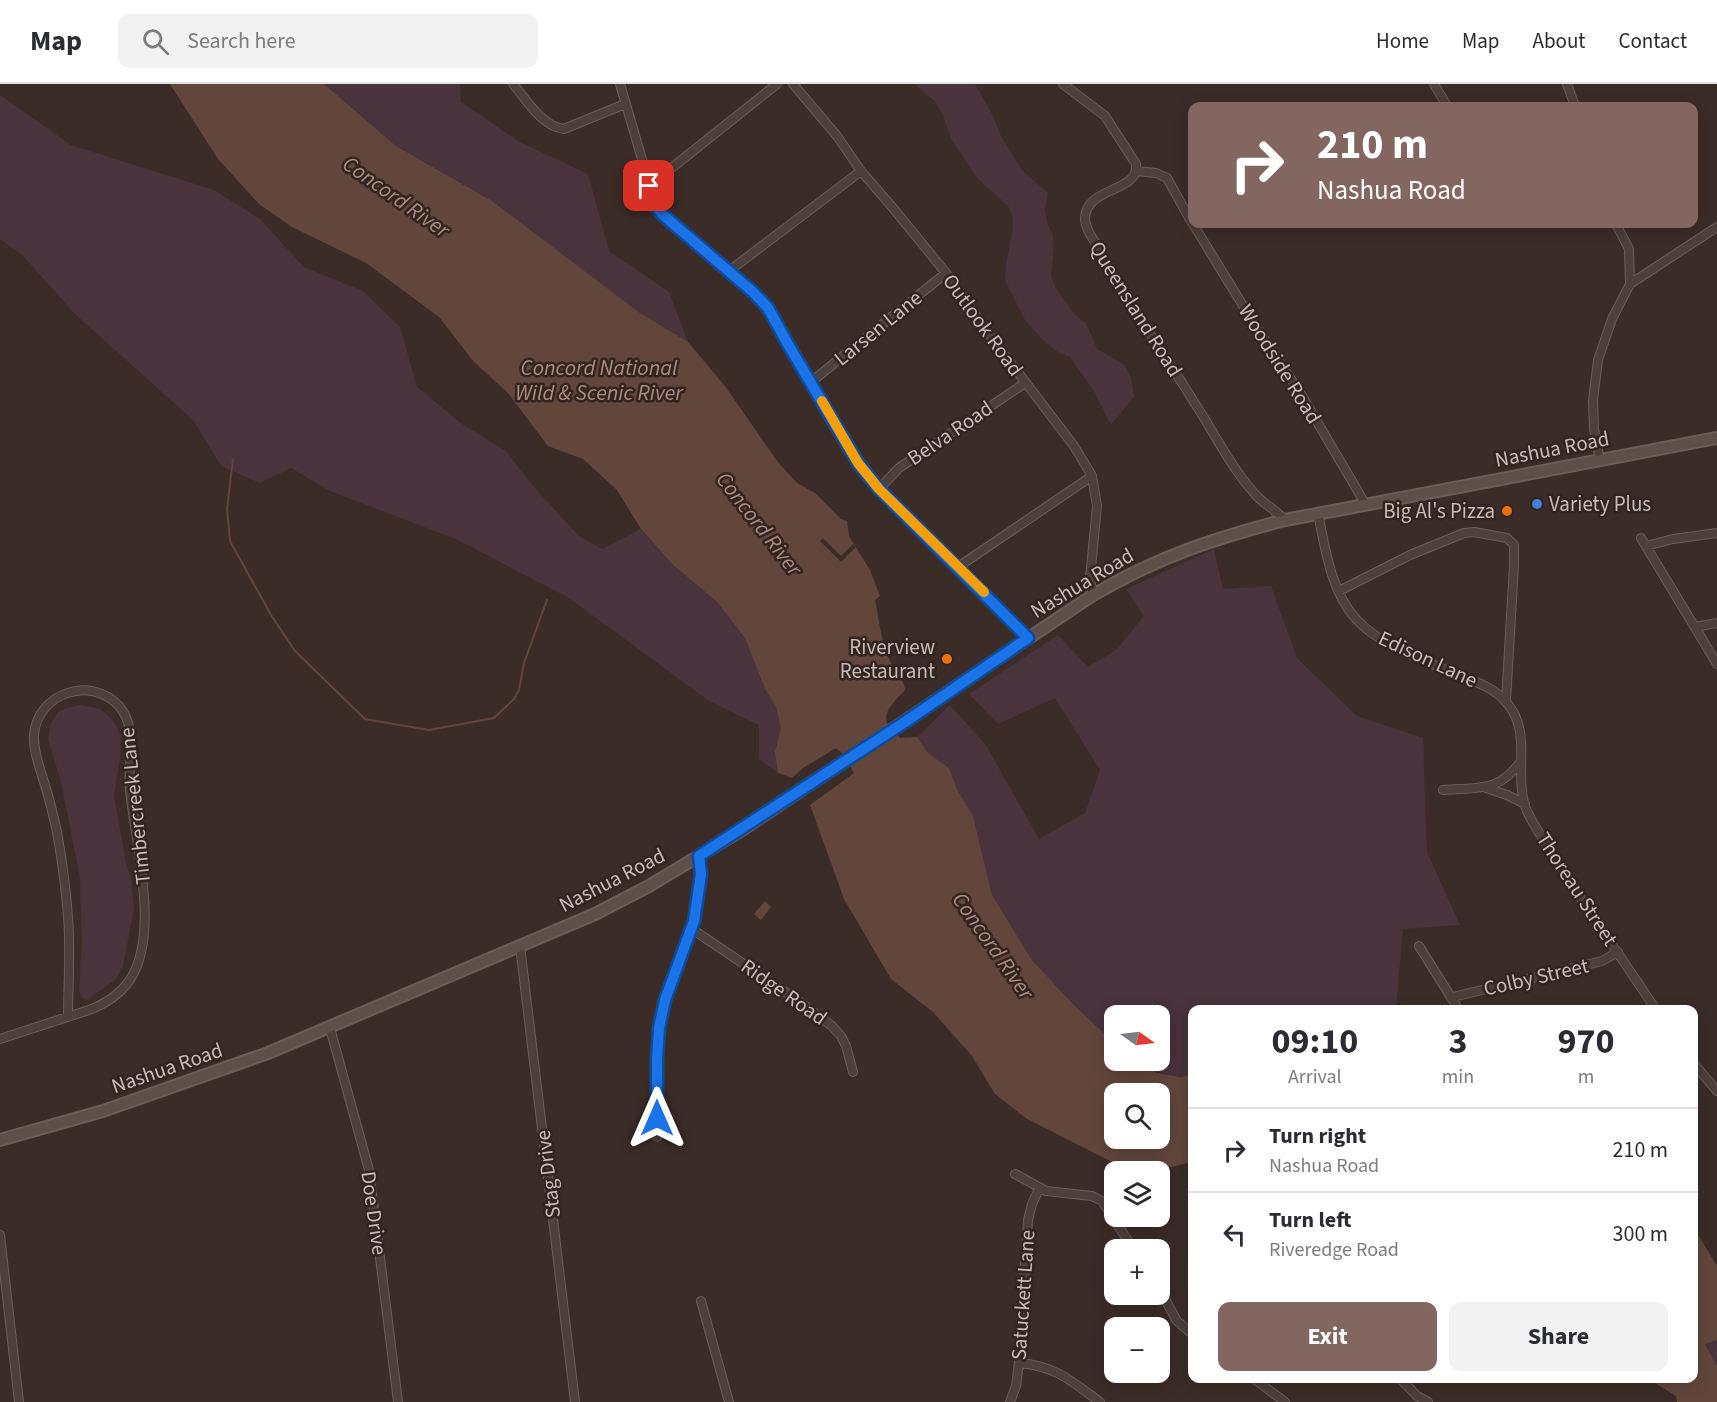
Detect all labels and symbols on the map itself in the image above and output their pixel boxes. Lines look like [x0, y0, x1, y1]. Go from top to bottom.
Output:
water label: Concord River [336, 148, 457, 247]
pin [623, 160, 674, 211]
street label: Queensland Road [1082, 235, 1190, 383]
street label: Outlook Road [936, 268, 1030, 382]
street label: Larsen Lane [828, 283, 928, 373]
street label: Woodside Road [1231, 298, 1329, 430]
water label: Concord National Wild & Scenic River [515, 352, 684, 409]
street label: Belva Road [901, 393, 999, 473]
street label: Nashua Road [1492, 423, 1612, 475]
water label: Concord River [708, 465, 811, 584]
place label: Variety Plus [1549, 489, 1651, 519]
place label: Big Al's Pizza [1383, 496, 1495, 526]
marker: Variety Plus [1530, 497, 1544, 511]
marker: Big Al's Pizza [1500, 504, 1514, 518]
street label: Nashua Road [1025, 540, 1139, 626]
street label: Edison Lane [1374, 623, 1482, 695]
place label: Riverview Restaurant [840, 632, 935, 686]
marker: Riverview Restaurant [940, 652, 954, 666]
street label: Timbercreek Lane [112, 726, 158, 886]
street label: Thoreau Street [1529, 826, 1625, 952]
street label: Nashua Road [554, 840, 670, 920]
water label: Concord River [944, 886, 1043, 1007]
street label: Colby Street [1481, 950, 1591, 1004]
street label: Ridge Road [735, 951, 833, 1033]
north arrow [1104, 1005, 1170, 1071]
street label: Nashua Road [107, 1035, 227, 1101]
position arrow [625, 1086, 689, 1150]
street label: Stag Drive [528, 1128, 568, 1220]
street label: Doe Drive [353, 1169, 395, 1257]
street label: Satuckett Lane [1003, 1229, 1043, 1361]

